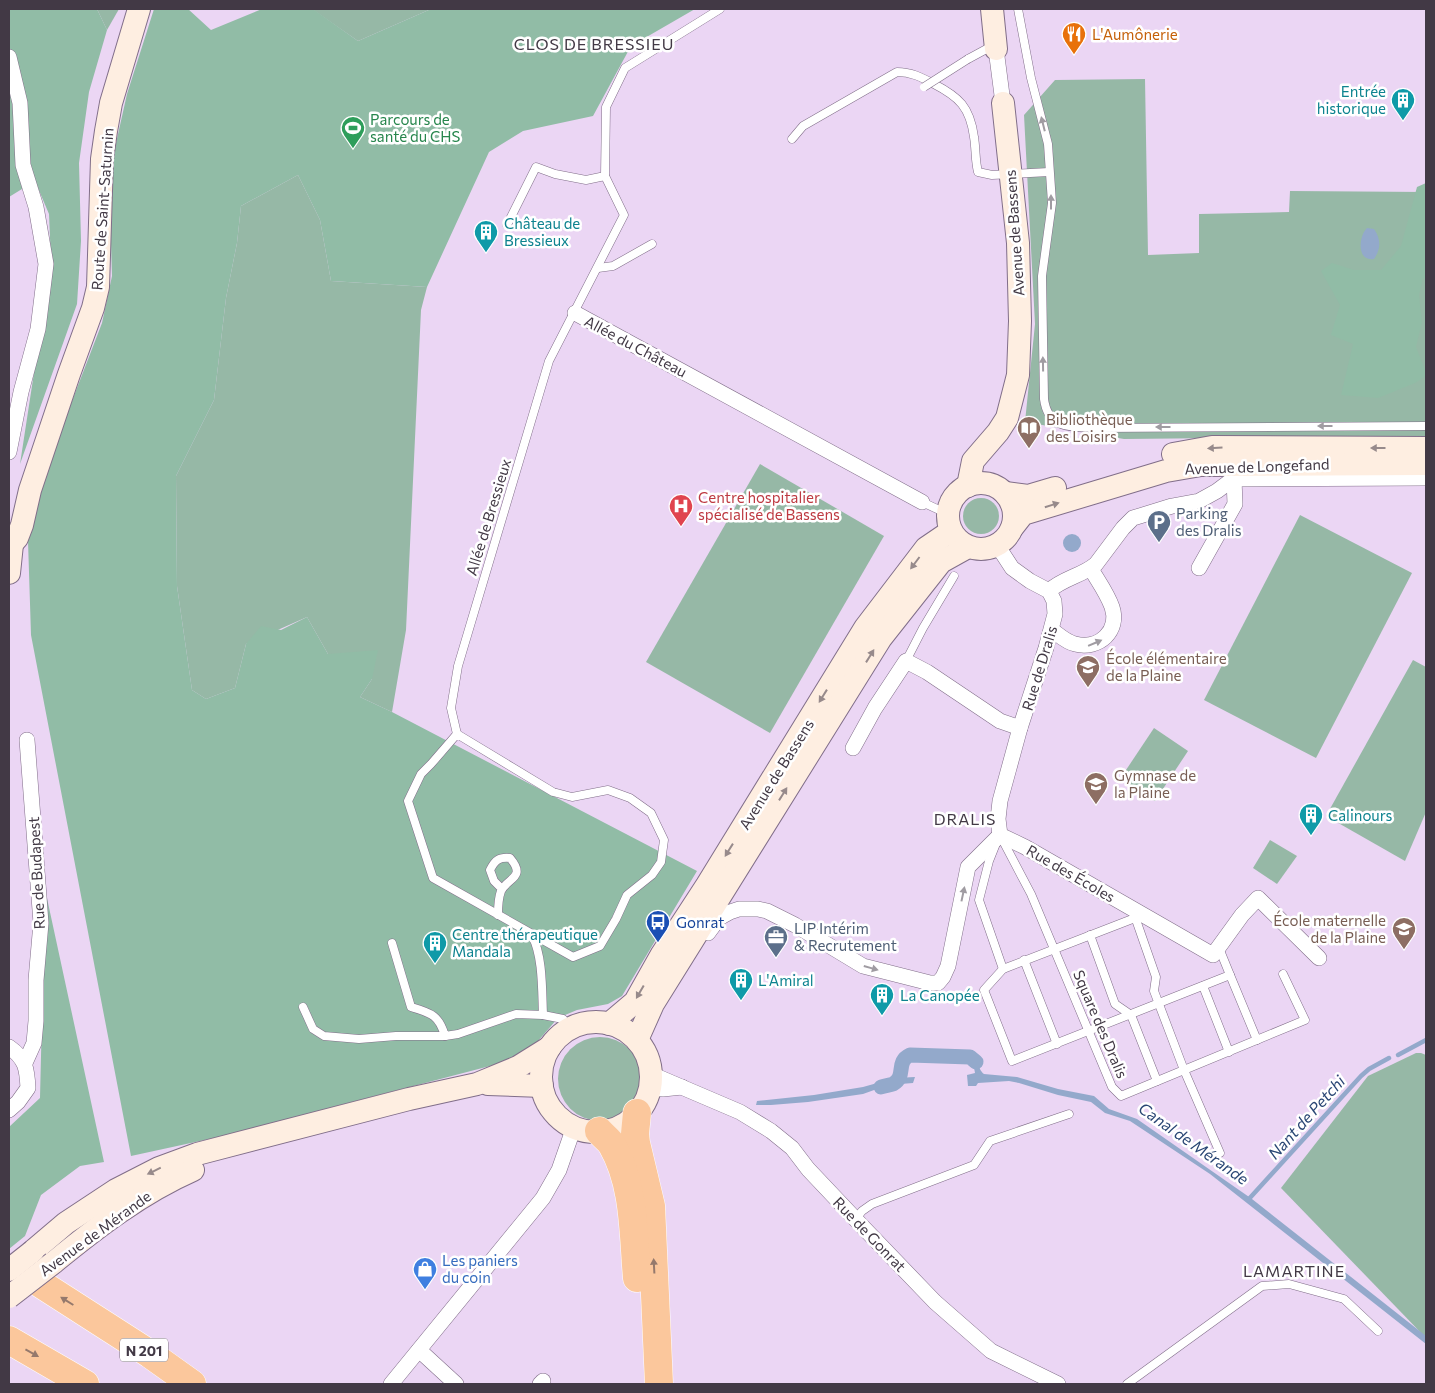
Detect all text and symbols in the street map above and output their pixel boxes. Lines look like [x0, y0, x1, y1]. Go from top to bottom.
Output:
restaurant icon: L'Aumônerie [1061, 21, 1087, 55]
place label: L'Aumônerie [1092, 25, 1178, 43]
district label: CLOS DE BRESSIEU [514, 34, 674, 53]
place label: Entrée historique [1317, 82, 1386, 117]
building icon: Entrée historique [1390, 87, 1416, 121]
place label: Parcours de santé du CHS [370, 110, 461, 145]
sports icon: Parcours de santé du CHS [340, 115, 366, 149]
one-way arrow [1039, 116, 1047, 131]
street label: Route de Saint-Saturnin [87, 127, 117, 291]
street label: Avenue de Bassens [1001, 169, 1027, 297]
one-way arrow [1047, 194, 1055, 210]
place label: Château de Bressieux [504, 214, 580, 249]
building icon: Château de Bressieux [473, 219, 499, 253]
street label: Allée du Château [582, 311, 690, 381]
one-way arrow [1039, 356, 1047, 372]
place label: Bibliothèque des Loisirs [1046, 410, 1133, 445]
library icon: Bibliothèque des Loisirs [1016, 415, 1042, 449]
one-way arrow [1317, 422, 1333, 430]
one-way arrow [1154, 423, 1170, 431]
one-way arrow [1207, 444, 1223, 452]
one-way arrow [1369, 444, 1385, 452]
street label: Avenue de Longefand [1184, 454, 1330, 478]
street label: Allée de Bressieux [462, 456, 514, 578]
place label: Centre hospitalier spécialisé de Bassens [698, 488, 840, 523]
hospital icon: Centre hospitalier spécialisé de Bassens [668, 493, 694, 527]
one-way arrow [1045, 500, 1060, 508]
place label: Parking des Dralis [1176, 504, 1242, 539]
parking icon: Parking des Dralis [1146, 509, 1172, 543]
one-way arrow [910, 556, 920, 570]
street label: Rue de Dralis [1018, 623, 1060, 713]
one-way arrow [1088, 638, 1102, 646]
place label: École élémentaire de la Plaine [1106, 648, 1227, 684]
one-way arrow [865, 649, 874, 663]
school or university icon: École élémentaire de la Plaine [1075, 654, 1101, 688]
one-way arrow [818, 690, 828, 703]
street label: Avenue de Bassens [735, 715, 817, 833]
place label: Gymnase de la Plaine [1114, 766, 1196, 801]
school or university icon: Gymnase de la Plaine [1083, 771, 1109, 805]
one-way arrow [778, 787, 788, 800]
building icon: Calinours [1298, 802, 1324, 836]
place label: Calinours [1328, 806, 1392, 824]
district label: DRALIS [934, 809, 996, 828]
street label: Rue de Budapest [24, 816, 48, 930]
street label: Rue des Écoles [1024, 840, 1119, 906]
one-way arrow [724, 843, 733, 856]
one-way arrow [959, 886, 967, 902]
bus stop icon: Gonrat [645, 909, 671, 943]
place label: École maternelle de la Plaine [1273, 910, 1386, 946]
place label: Gonrat [676, 913, 724, 931]
school or university icon: École maternelle de la Plaine [1391, 916, 1417, 950]
place label: LIP Intérim & Recrutement [794, 919, 897, 954]
office icon: LIP Intérim & Recrutement [763, 924, 789, 958]
place label: Centre thérapeutique Mandala [452, 925, 598, 960]
building icon: Centre thérapeutique Mandala [422, 930, 448, 964]
one-way arrow [863, 964, 878, 972]
building icon: L'Amiral [728, 967, 754, 1001]
street label: Square des Dralis [1070, 967, 1132, 1081]
place label: L'Amiral [758, 971, 814, 989]
building icon: La Canopée [869, 982, 895, 1016]
one-way arrow [636, 986, 645, 999]
place label: La Canopée [900, 986, 980, 1004]
water label: Nant de Petchi [1264, 1071, 1349, 1163]
water label: Canal de Mérande [1135, 1098, 1253, 1188]
one-way arrow [147, 1167, 161, 1175]
street label: Avenue de Mérande [36, 1186, 154, 1279]
street label: Rue de Gonrat [830, 1193, 910, 1275]
place label: Les paniers du coin [442, 1251, 518, 1286]
shop icon: Les paniers du coin [412, 1256, 438, 1290]
one-way arrow [650, 1257, 658, 1273]
district label: LAMARTINE [1243, 1261, 1345, 1280]
one-way arrow [61, 1296, 74, 1305]
road number: N 201 [120, 1338, 168, 1362]
one-way arrow [25, 1349, 39, 1358]

